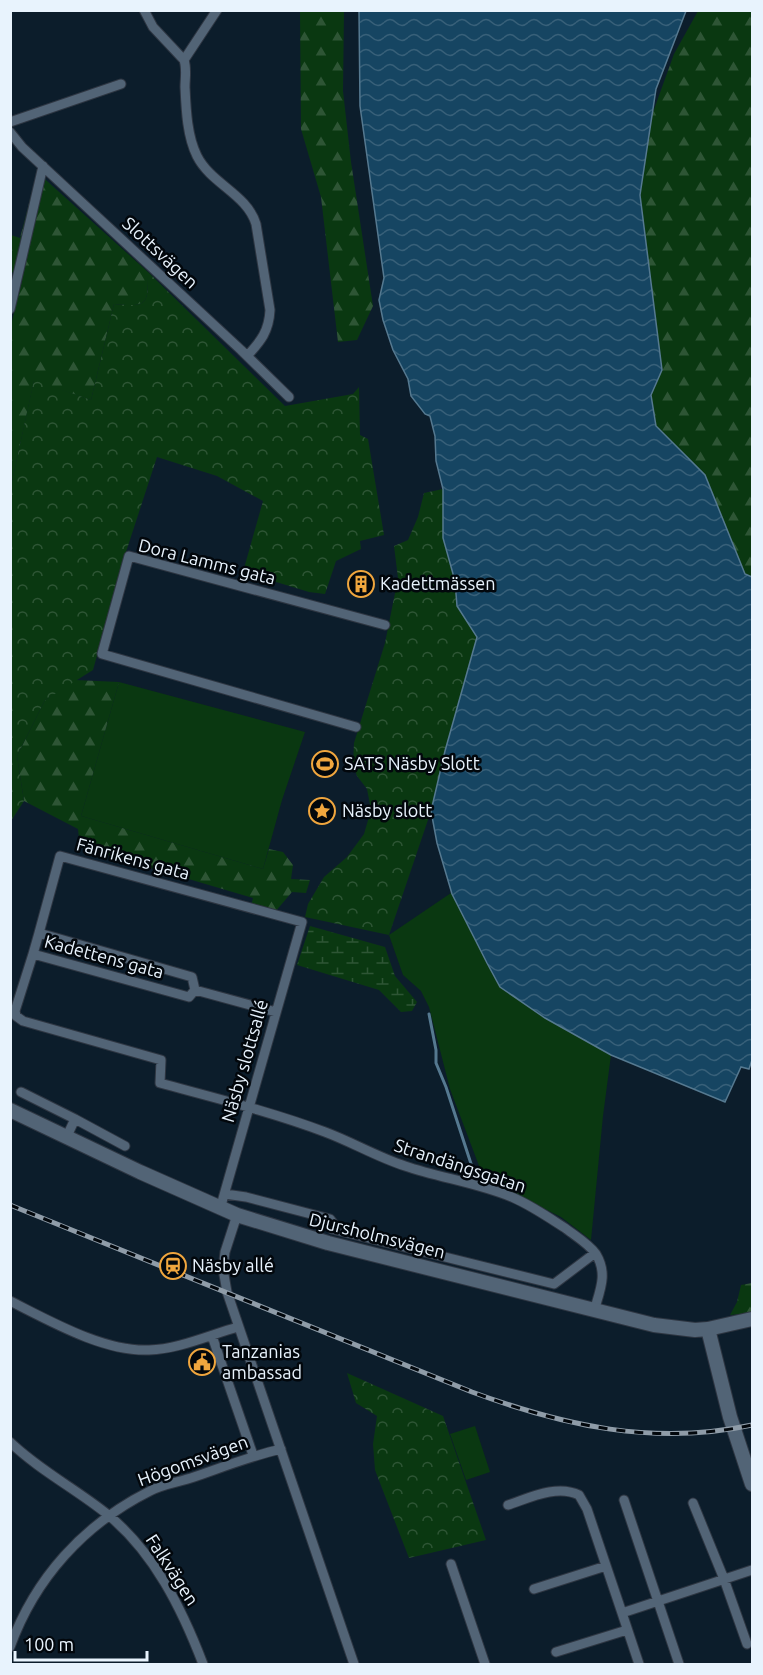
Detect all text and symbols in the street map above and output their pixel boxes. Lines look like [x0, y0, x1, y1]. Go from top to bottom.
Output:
street label: Slottsvägen [119, 212, 202, 292]
street label: Dora Lamms gata [137, 534, 278, 588]
building icon: Kadettmässen [346, 569, 376, 599]
place label: Kadettmässen [380, 573, 495, 593]
sports icon: SATS Näsby Slott [310, 749, 340, 779]
place label: SATS Näsby Slott [344, 753, 480, 773]
place icon: Näsby slott [307, 796, 337, 826]
place label: Näsby slott [342, 800, 432, 820]
street label: Fänrikens gata [74, 833, 192, 883]
street label: Kadettens gata [42, 930, 166, 982]
street label: Näsby slottsallé [217, 997, 271, 1124]
street label: Strandängsgatan [392, 1134, 529, 1196]
street label: Djursholmsvägen [307, 1208, 447, 1262]
station icon: Näsby allé [158, 1251, 188, 1281]
place label: Näsby allé [192, 1255, 274, 1275]
place label: Tanzanias ambassad [222, 1341, 302, 1382]
public building icon: Tanzanias ambassad [187, 1347, 217, 1377]
street label: Högomsvägen [135, 1431, 251, 1489]
street label: Falkvägen [143, 1530, 203, 1609]
scale bar [15, 1624, 147, 1662]
text: 100 m [24, 1634, 74, 1654]

